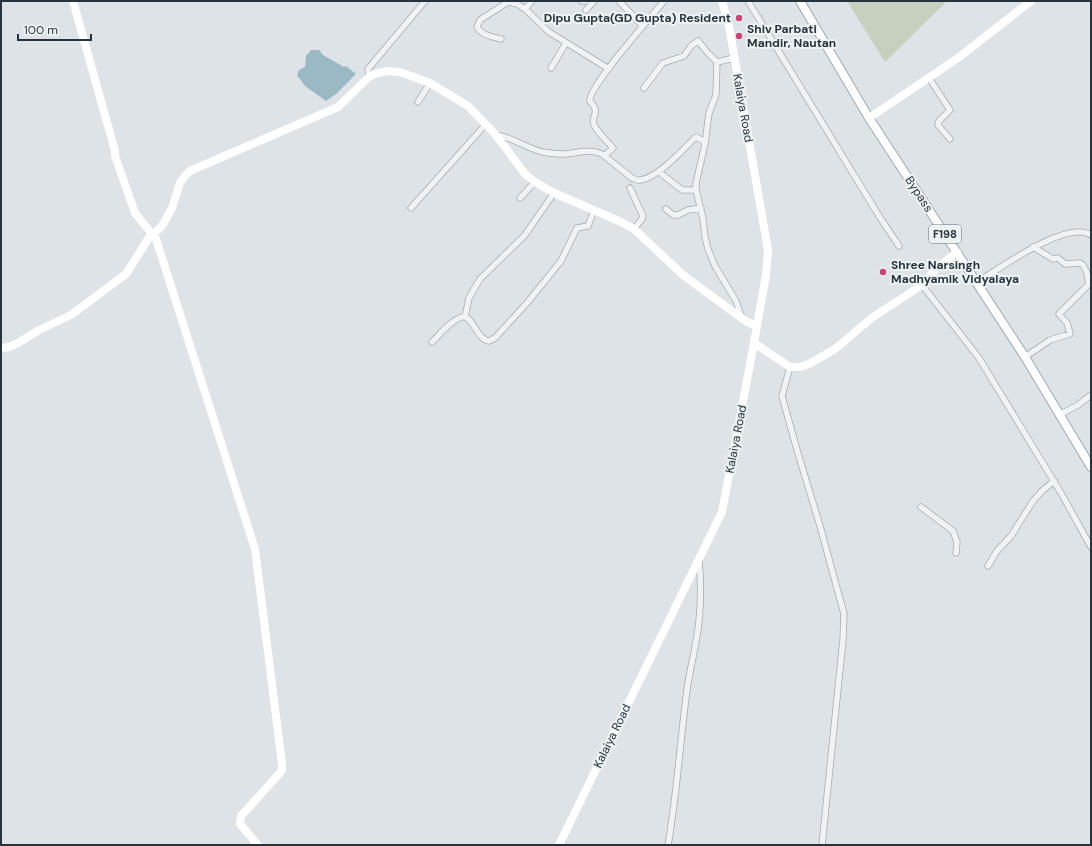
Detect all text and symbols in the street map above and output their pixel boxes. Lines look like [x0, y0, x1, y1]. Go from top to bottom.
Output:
place label: Dipu Gupta(GD Gupta) Resident [544, 10, 731, 26]
marker: Dipu Gupta(GD Gupta) Resident [734, 13, 744, 23]
scale bar [18, 16, 91, 42]
place label: Shiv Parbati Mandir, Nautan [747, 21, 836, 51]
text: 100 m [24, 22, 58, 38]
marker: Shiv Parbati Mandir, Nautan [734, 31, 744, 41]
street label: Kalaiya Road [729, 72, 757, 144]
street label: Bypass [901, 173, 937, 215]
road number: F198 [929, 225, 961, 243]
place label: Shree Narsingh Madhyamik Vidyalaya [891, 257, 1019, 287]
marker: Shree Narsingh Madhyamik Vidyalaya [878, 267, 888, 277]
street label: Kalaiya Road [722, 403, 750, 475]
street label: Kalaiya Road [590, 701, 634, 771]

